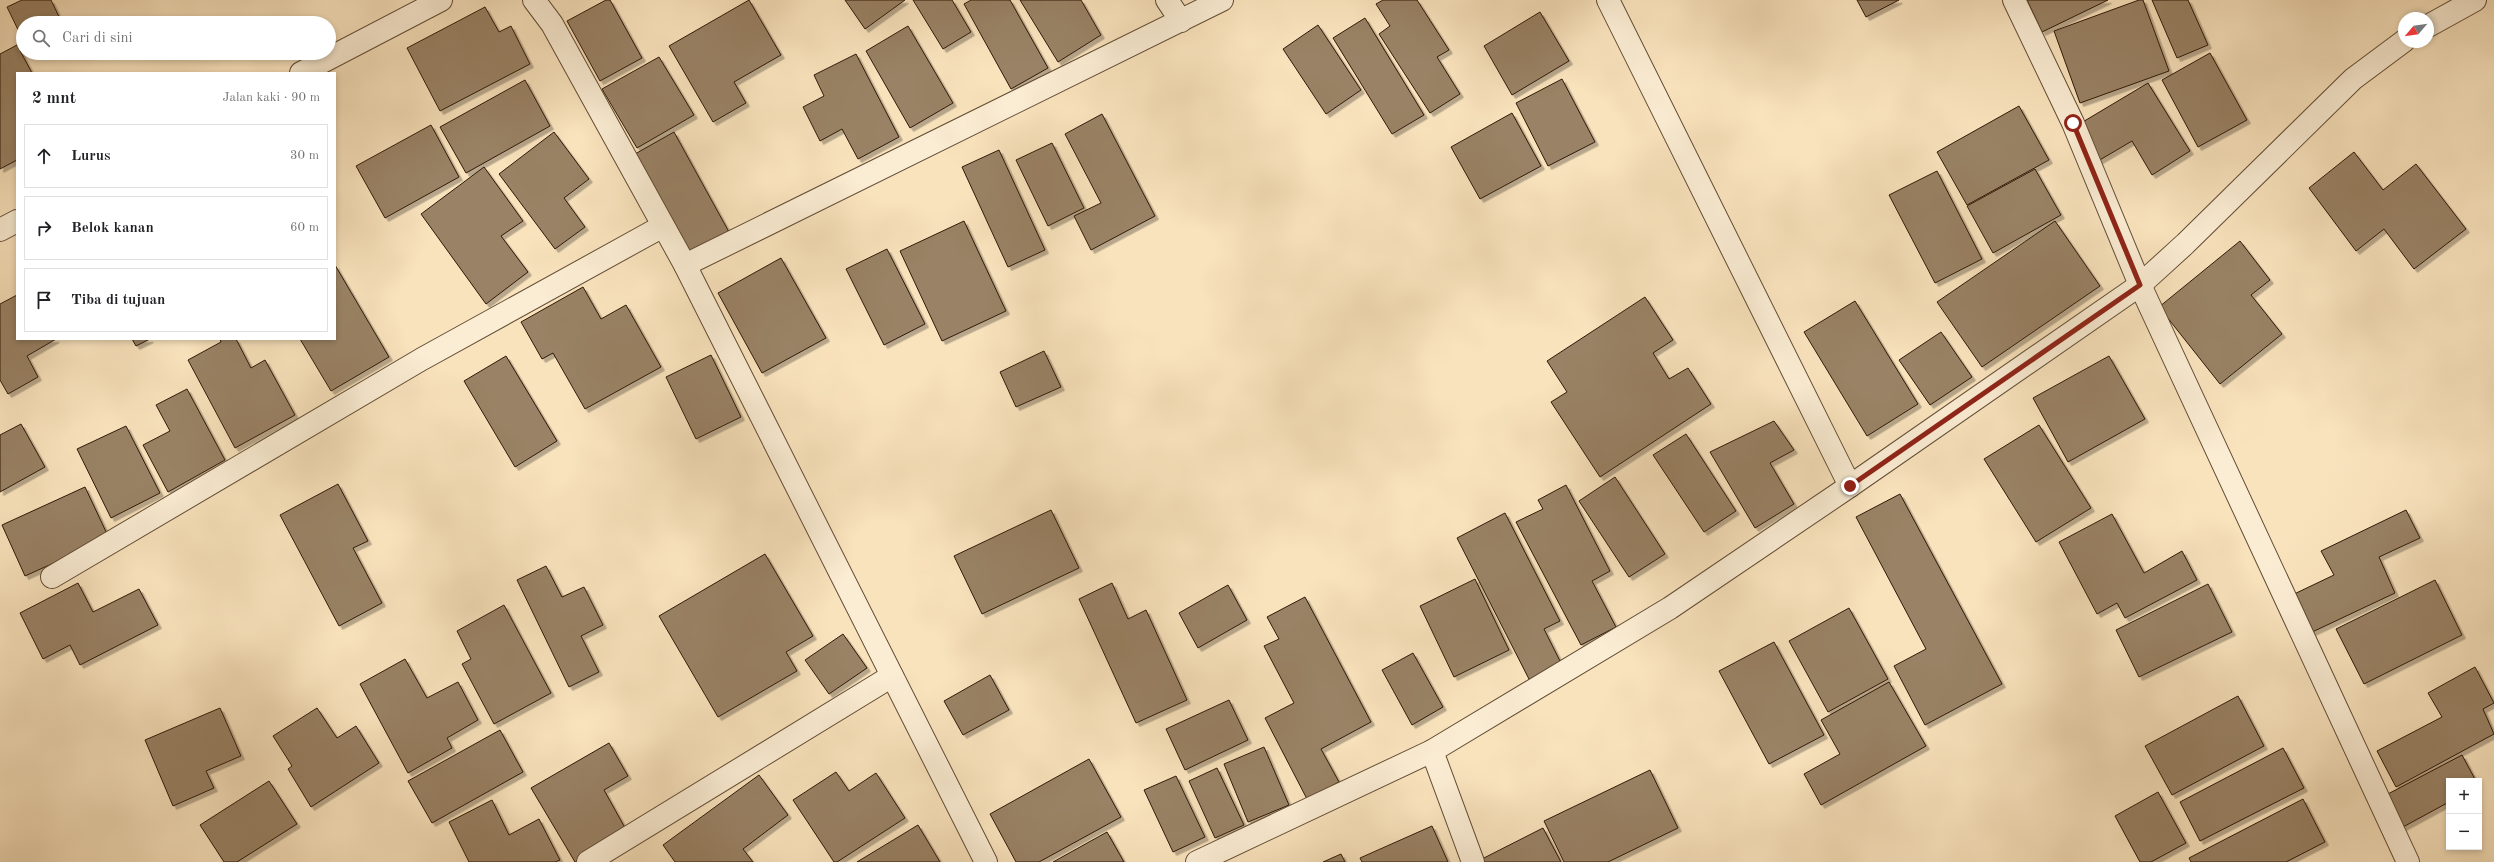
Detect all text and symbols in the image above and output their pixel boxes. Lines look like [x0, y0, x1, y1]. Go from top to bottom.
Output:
north arrow [2398, 12, 2434, 48]
search box [16, 16, 336, 60]
icon: search [30, 27, 52, 49]
text: Cari di sini [62, 31, 133, 46]
text: 2 mnt [32, 90, 76, 107]
text: Jalan kaki · 90 m [223, 91, 320, 104]
route start [2064, 114, 2082, 132]
icon: ahead [33, 145, 55, 167]
text: Lurus [71, 149, 111, 164]
text: 30 m [290, 149, 319, 162]
icon: right [33, 217, 55, 239]
text: Belok kanan [71, 221, 154, 236]
text: 60 m [290, 221, 319, 234]
icon: arrive [33, 289, 55, 311]
text: Tiba di tujuan [71, 293, 165, 308]
route end [1841, 477, 1859, 495]
map controls [2446, 778, 2482, 850]
button: + [2446, 778, 2482, 814]
button: − [2446, 814, 2482, 850]

